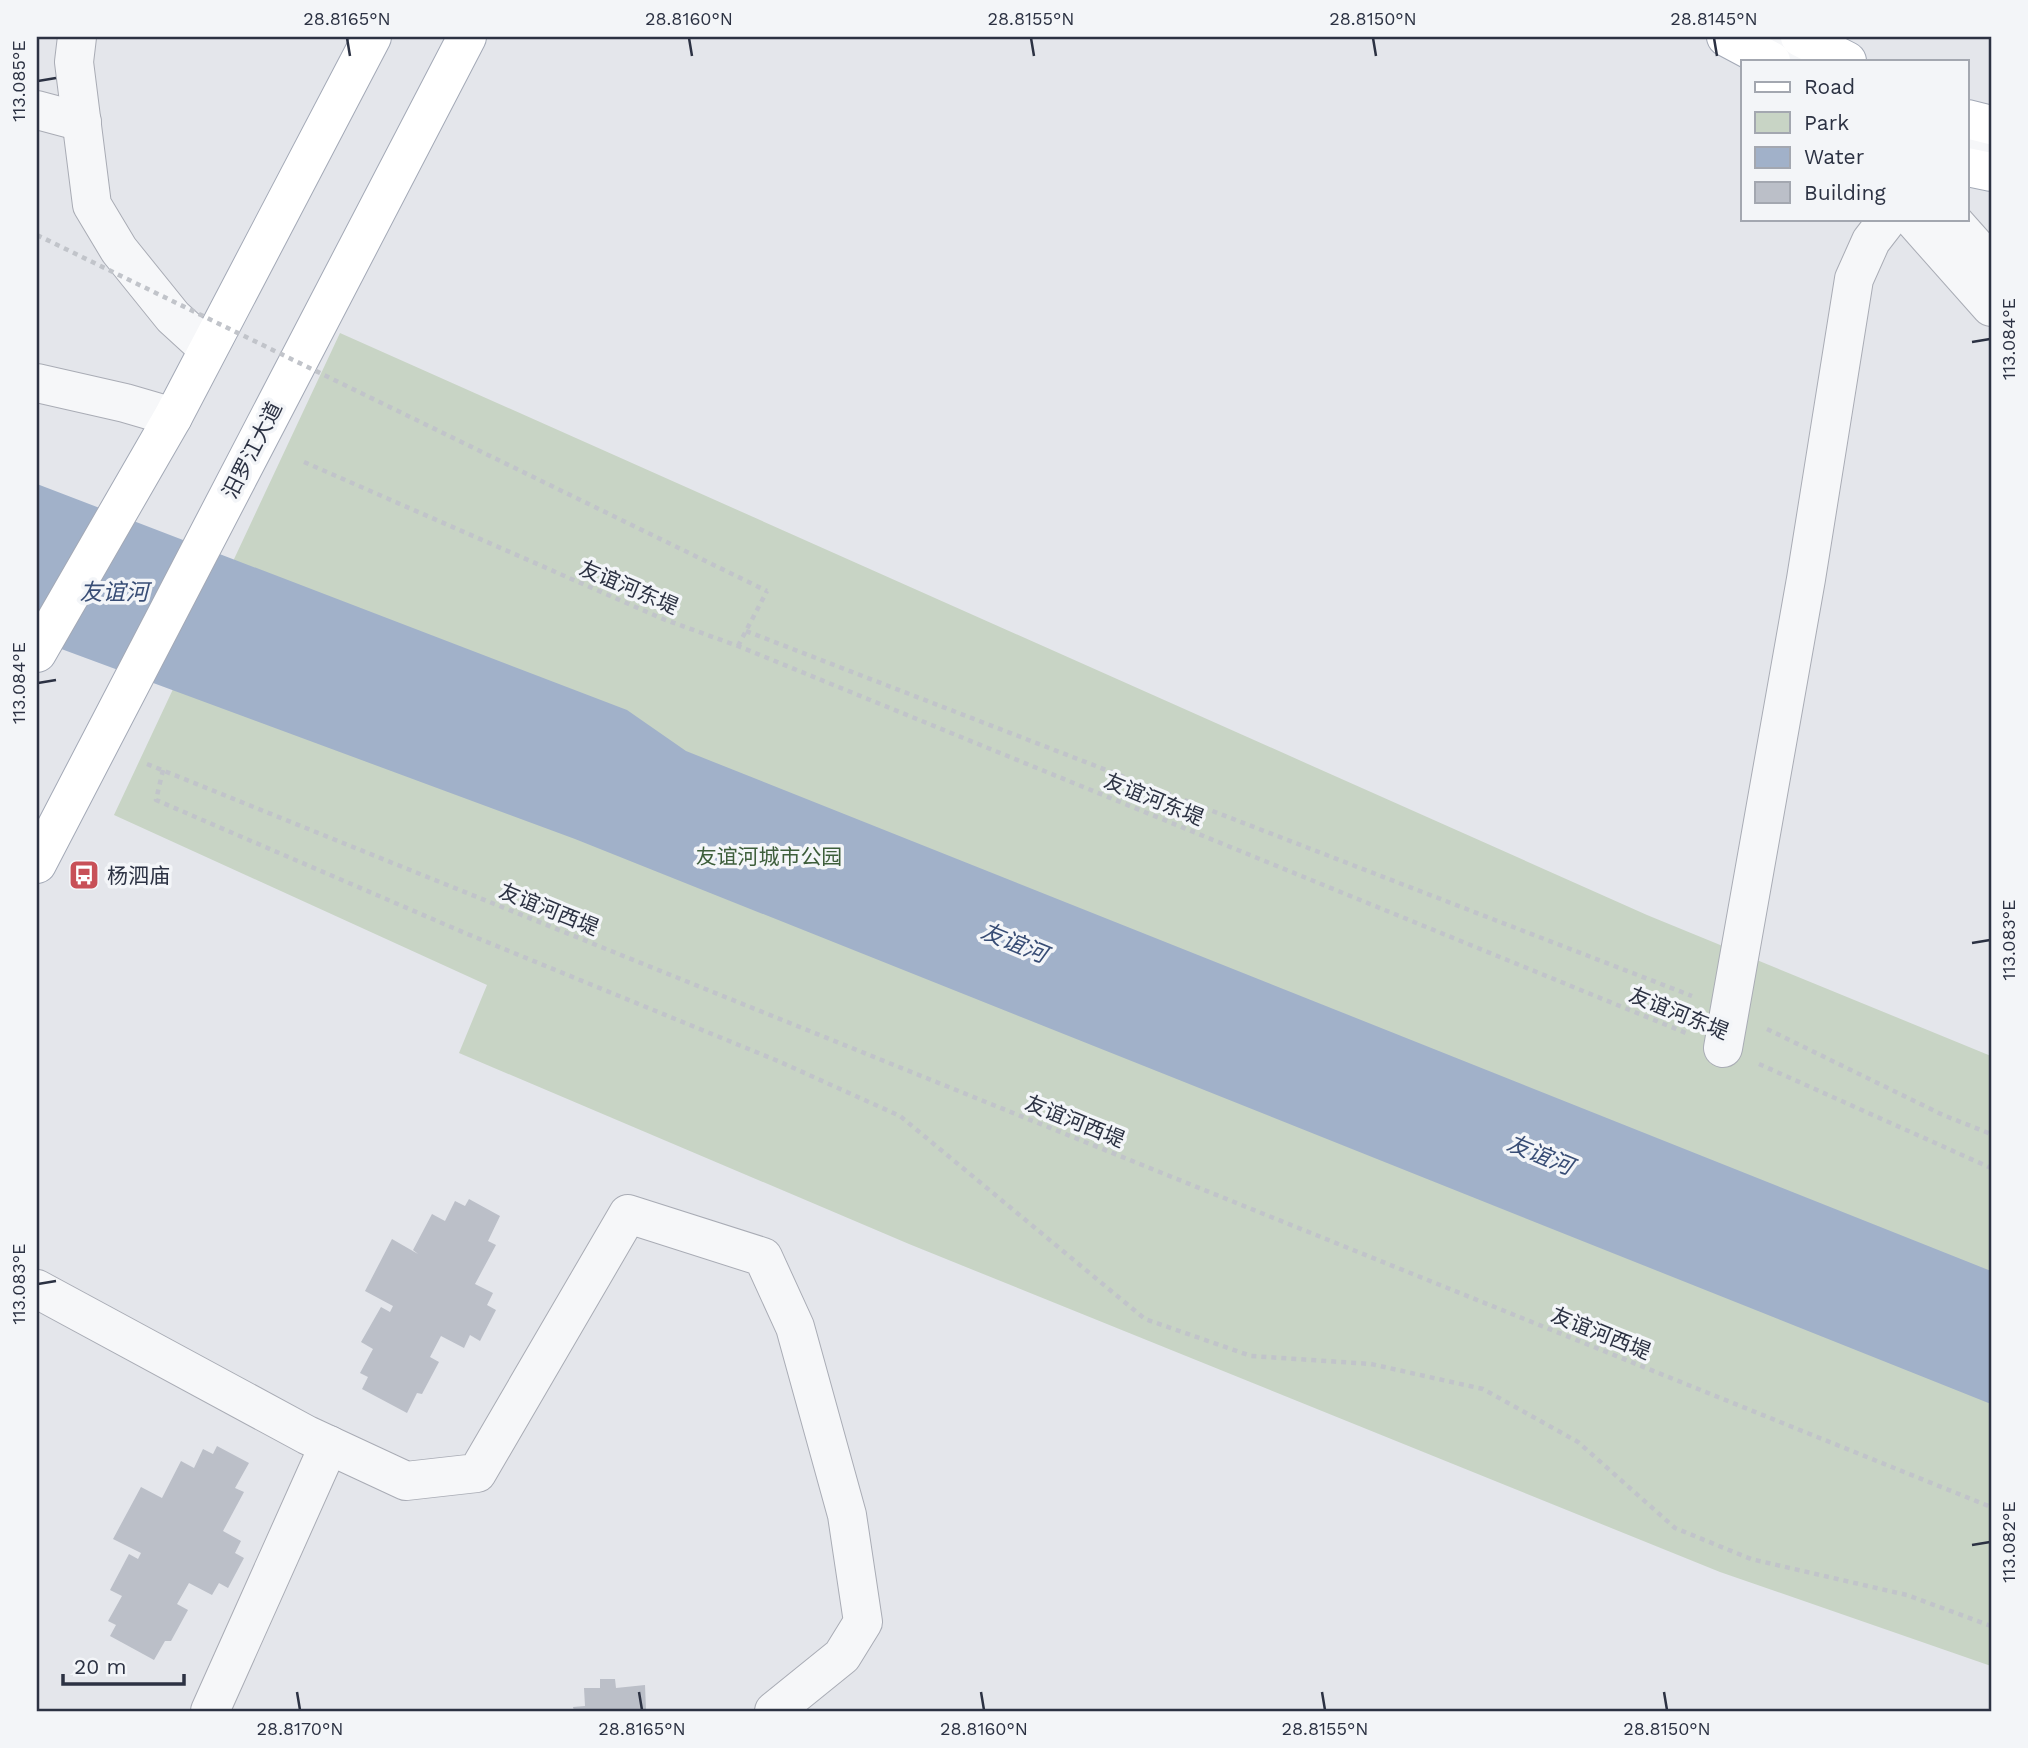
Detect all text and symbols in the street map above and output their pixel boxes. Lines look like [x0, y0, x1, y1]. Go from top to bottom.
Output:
text: 28.8165°N [303, 8, 391, 29]
text: 28.8160°N [645, 8, 733, 29]
text: 28.8155°N [988, 8, 1074, 29]
text: 28.8150°N [1329, 8, 1417, 29]
text: 28.8145°N [1670, 8, 1758, 29]
text: 113.085°E [8, 40, 29, 122]
legend [1741, 60, 1968, 220]
text: Road [1804, 74, 1855, 99]
text: Park [1804, 110, 1849, 135]
text: Water [1804, 144, 1865, 169]
text: Building [1804, 180, 1886, 205]
text: 113.084°E [1998, 298, 2019, 380]
street label: 汨罗江大道 [217, 398, 287, 502]
street label: 友谊河东堤 [576, 555, 682, 619]
water label: 友谊河 [80, 579, 153, 606]
text: 113.084°E [8, 642, 29, 724]
street label: 友谊河东堤 [1101, 768, 1207, 830]
park label: 友谊河城市公园 [696, 844, 843, 869]
bus stop icon: 杨泗庙 [67, 858, 101, 892]
place label: 杨泗庙 [107, 863, 170, 888]
street label: 友谊河西堤 [496, 878, 602, 940]
text: 113.083°E [1998, 899, 2019, 981]
water label: 友谊河 [977, 918, 1055, 970]
street label: 友谊河东堤 [1626, 982, 1732, 1044]
street label: 友谊河西堤 [1022, 1090, 1128, 1152]
water label: 友谊河 [1503, 1130, 1581, 1182]
text: 113.083°E [8, 1243, 29, 1325]
street label: 友谊河西堤 [1548, 1302, 1654, 1364]
text: 113.082°E [1998, 1501, 2019, 1583]
scale bar [63, 1643, 184, 1687]
text: 20 m [74, 1654, 126, 1679]
text: 28.8170°N [257, 1718, 343, 1739]
text: 28.8165°N [598, 1718, 686, 1739]
text: 28.8160°N [940, 1718, 1028, 1739]
text: 28.8155°N [1282, 1718, 1368, 1739]
text: 28.8150°N [1623, 1718, 1711, 1739]

